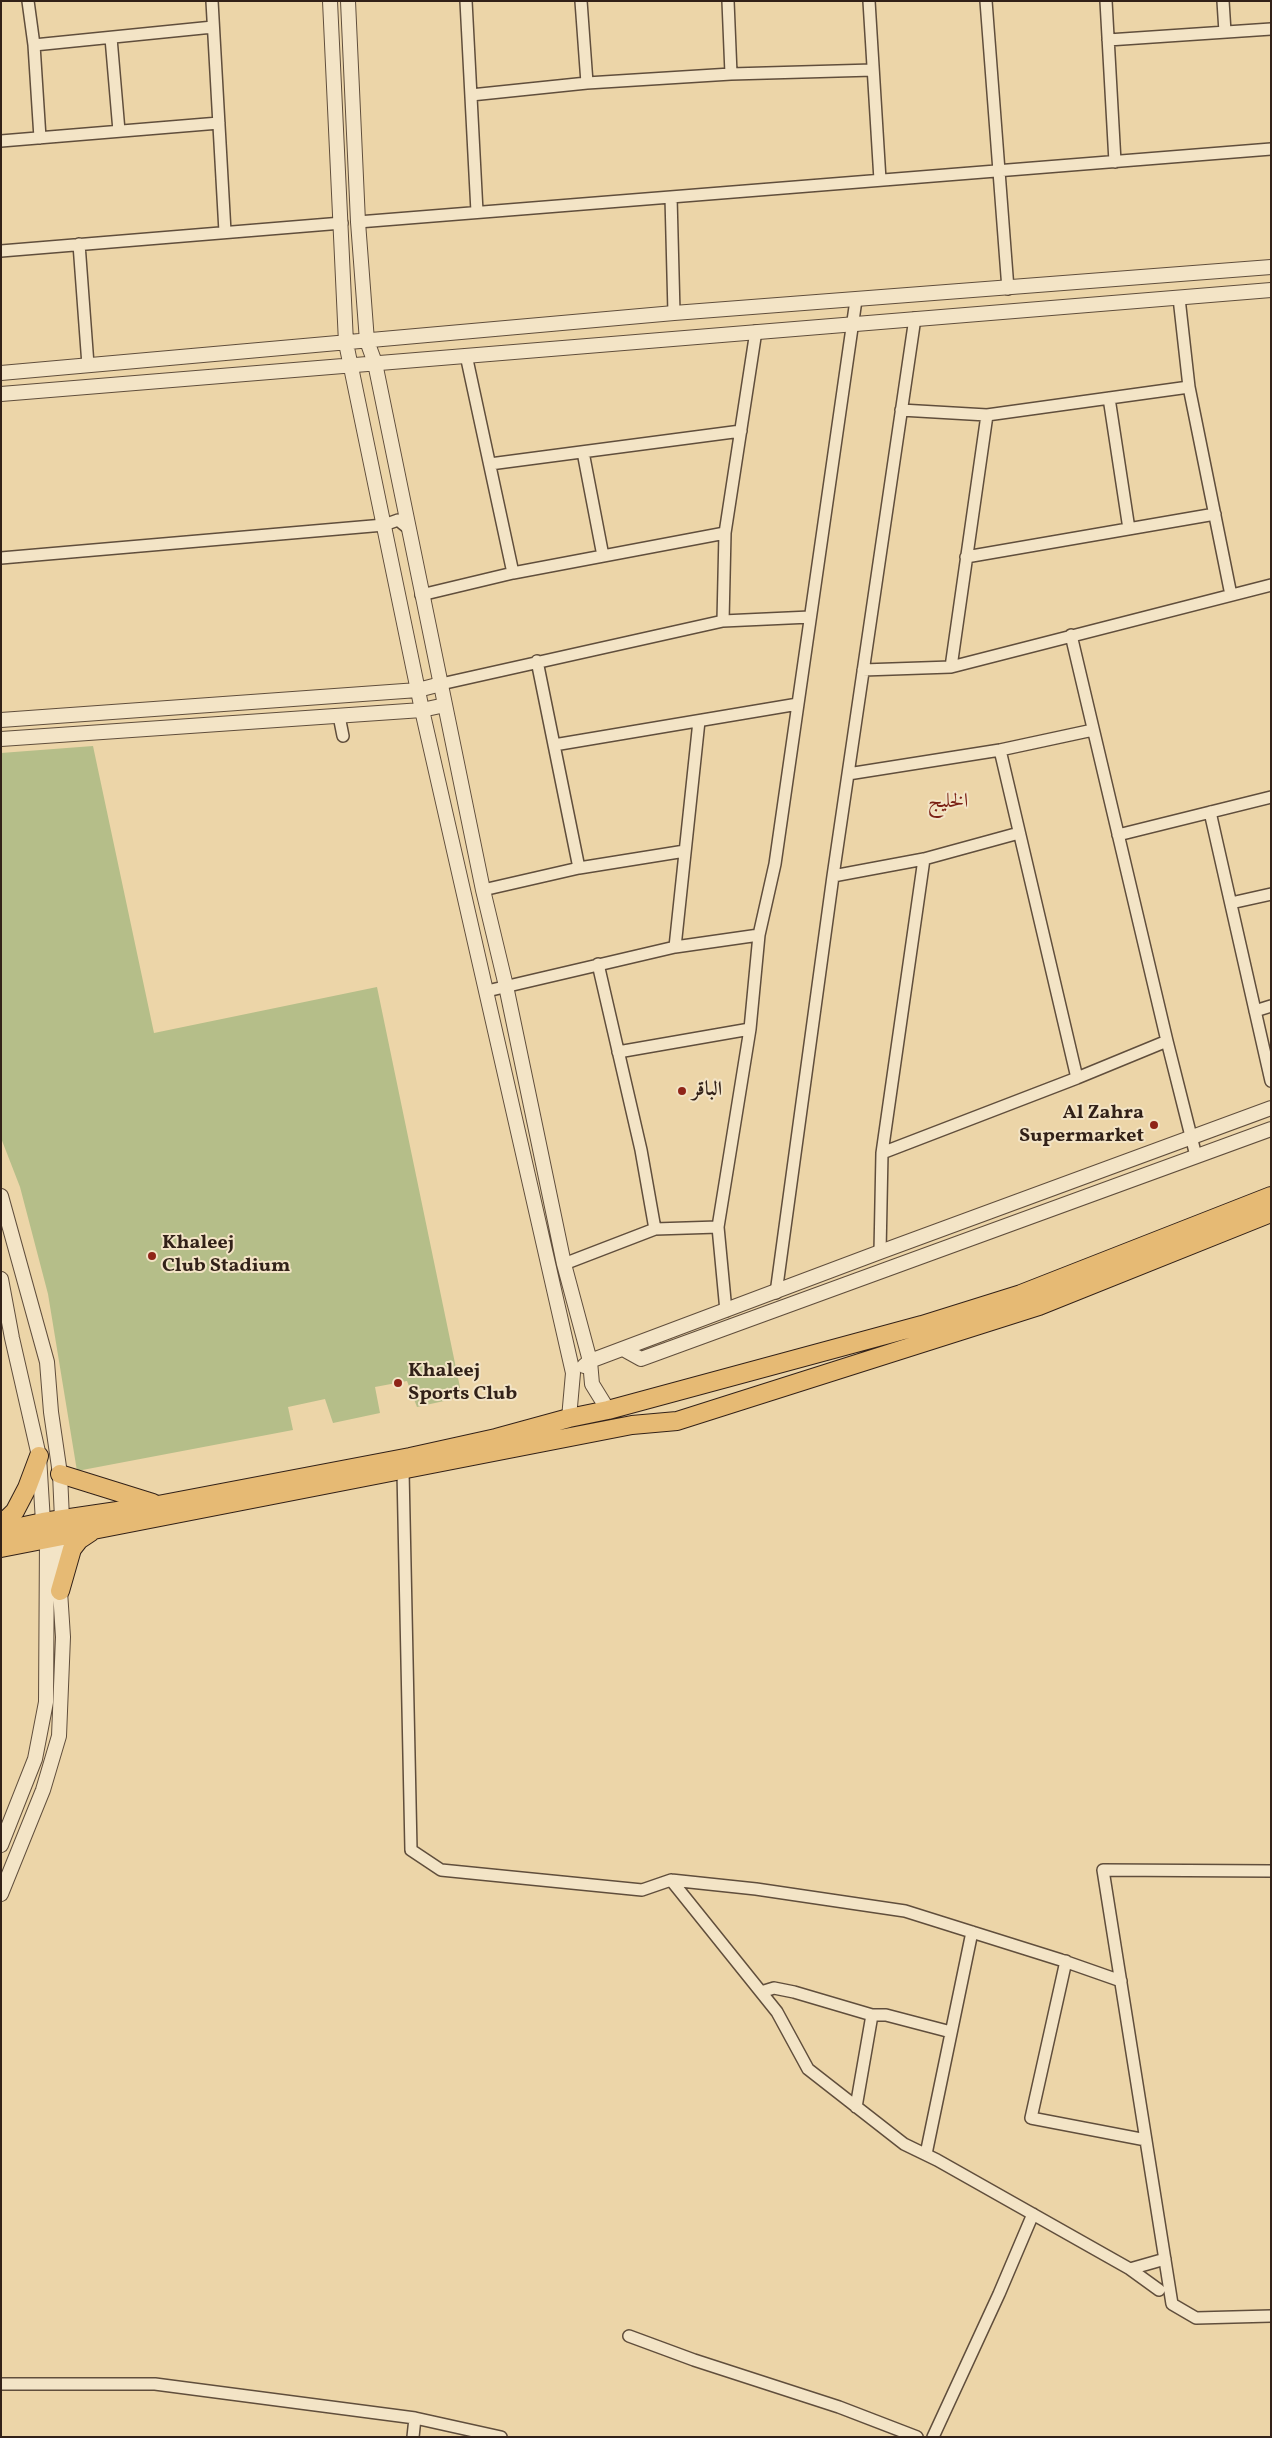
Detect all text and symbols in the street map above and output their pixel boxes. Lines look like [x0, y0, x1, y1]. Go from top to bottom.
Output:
district label: الخليج [928, 790, 968, 816]
place label: الباقر [692, 1079, 722, 1103]
marker: الباقر [676, 1085, 688, 1097]
place label: Al Zahra Supermarket [1019, 1102, 1144, 1149]
marker: Al Zahra Supermarket [1148, 1119, 1160, 1131]
place label: Khaleej Club Stadium [162, 1232, 290, 1279]
marker: Khaleej Club Stadium [146, 1250, 158, 1262]
place label: Khaleej Sports Club [408, 1360, 517, 1407]
marker: Khaleej Sports Club [392, 1377, 404, 1389]

